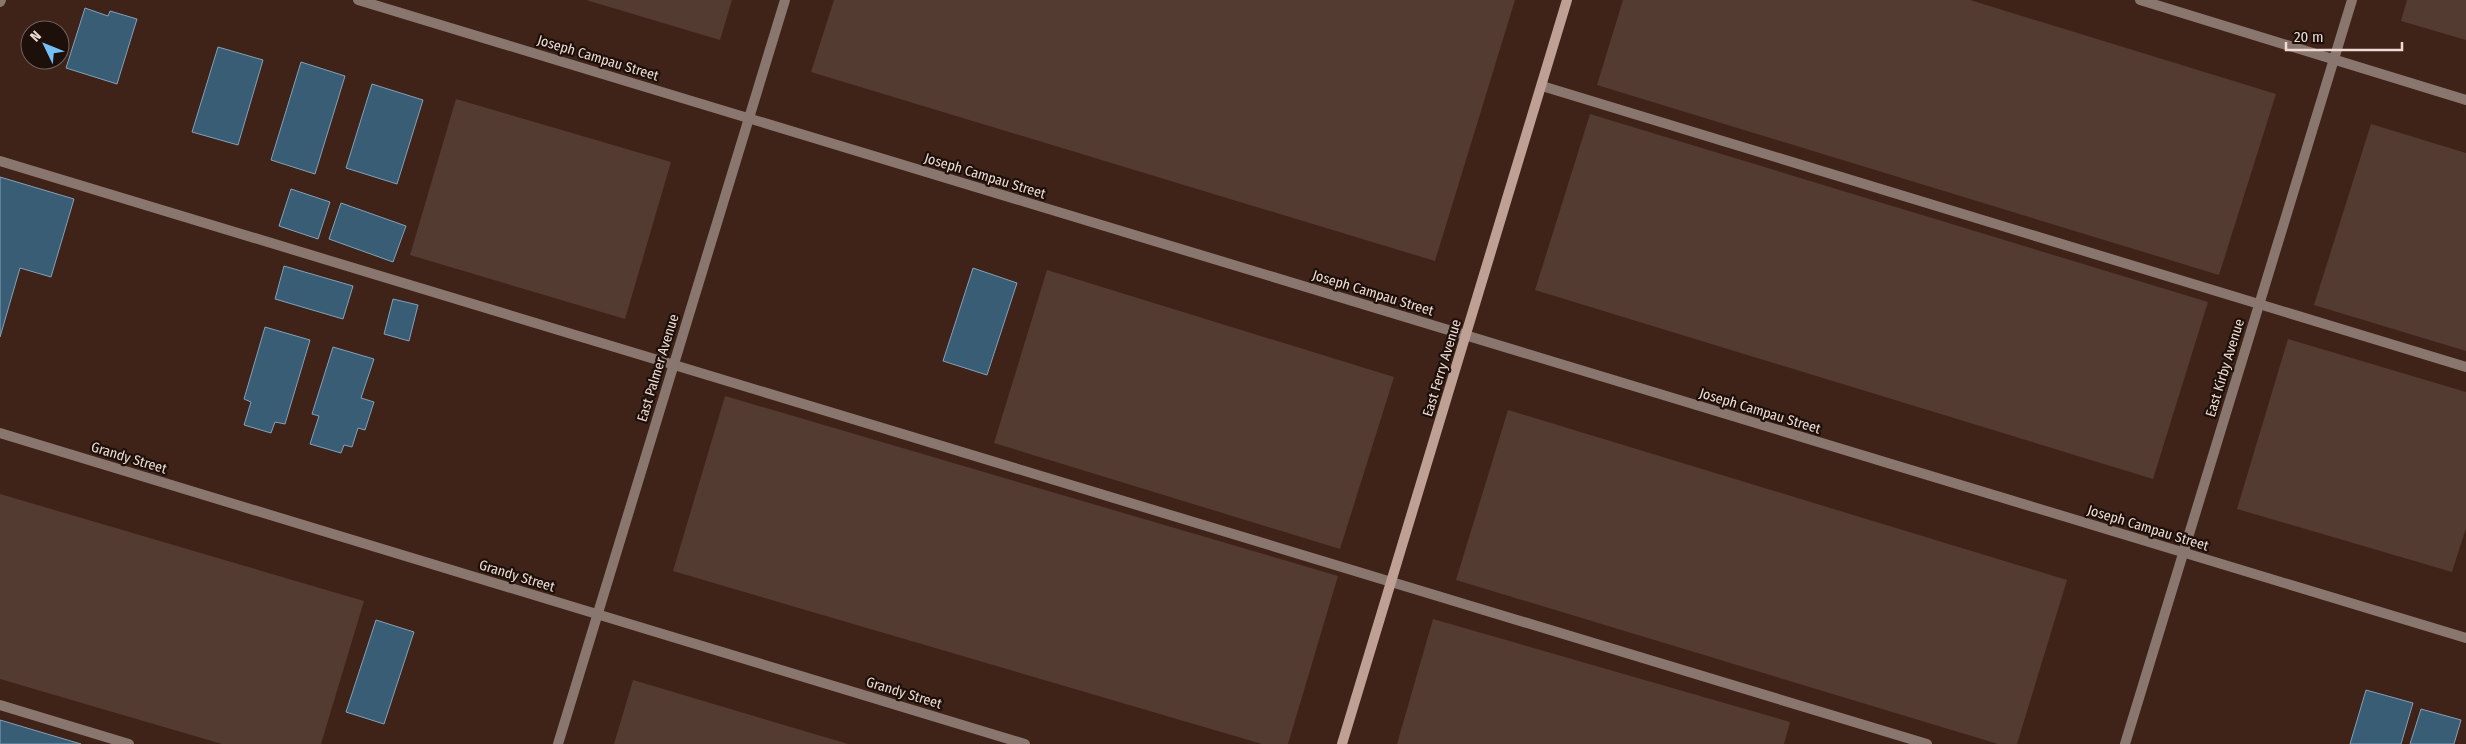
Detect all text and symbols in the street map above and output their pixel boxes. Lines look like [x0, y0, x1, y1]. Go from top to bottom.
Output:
north arrow [20, 20, 70, 70]
scale bar [2286, 20, 2402, 52]
text: N [27, 28, 45, 45]
text: 20 m [2294, 28, 2324, 46]
street label: Joseph Campau Street [535, 31, 661, 85]
street label: Joseph Campau Street [922, 149, 1048, 203]
street label: Joseph Campau Street [1310, 266, 1436, 320]
street label: East Palmer Avenue [634, 312, 683, 424]
street label: East Ferry Avenue [1419, 317, 1465, 419]
street label: East Kirby Avenue [2202, 317, 2248, 419]
street label: Joseph Campau Street [1697, 384, 1823, 438]
street label: Grandy Street [89, 438, 169, 478]
street label: Joseph Campau Street [2085, 501, 2211, 555]
street label: Grandy Street [477, 556, 557, 596]
street label: Grandy Street [864, 673, 944, 713]

